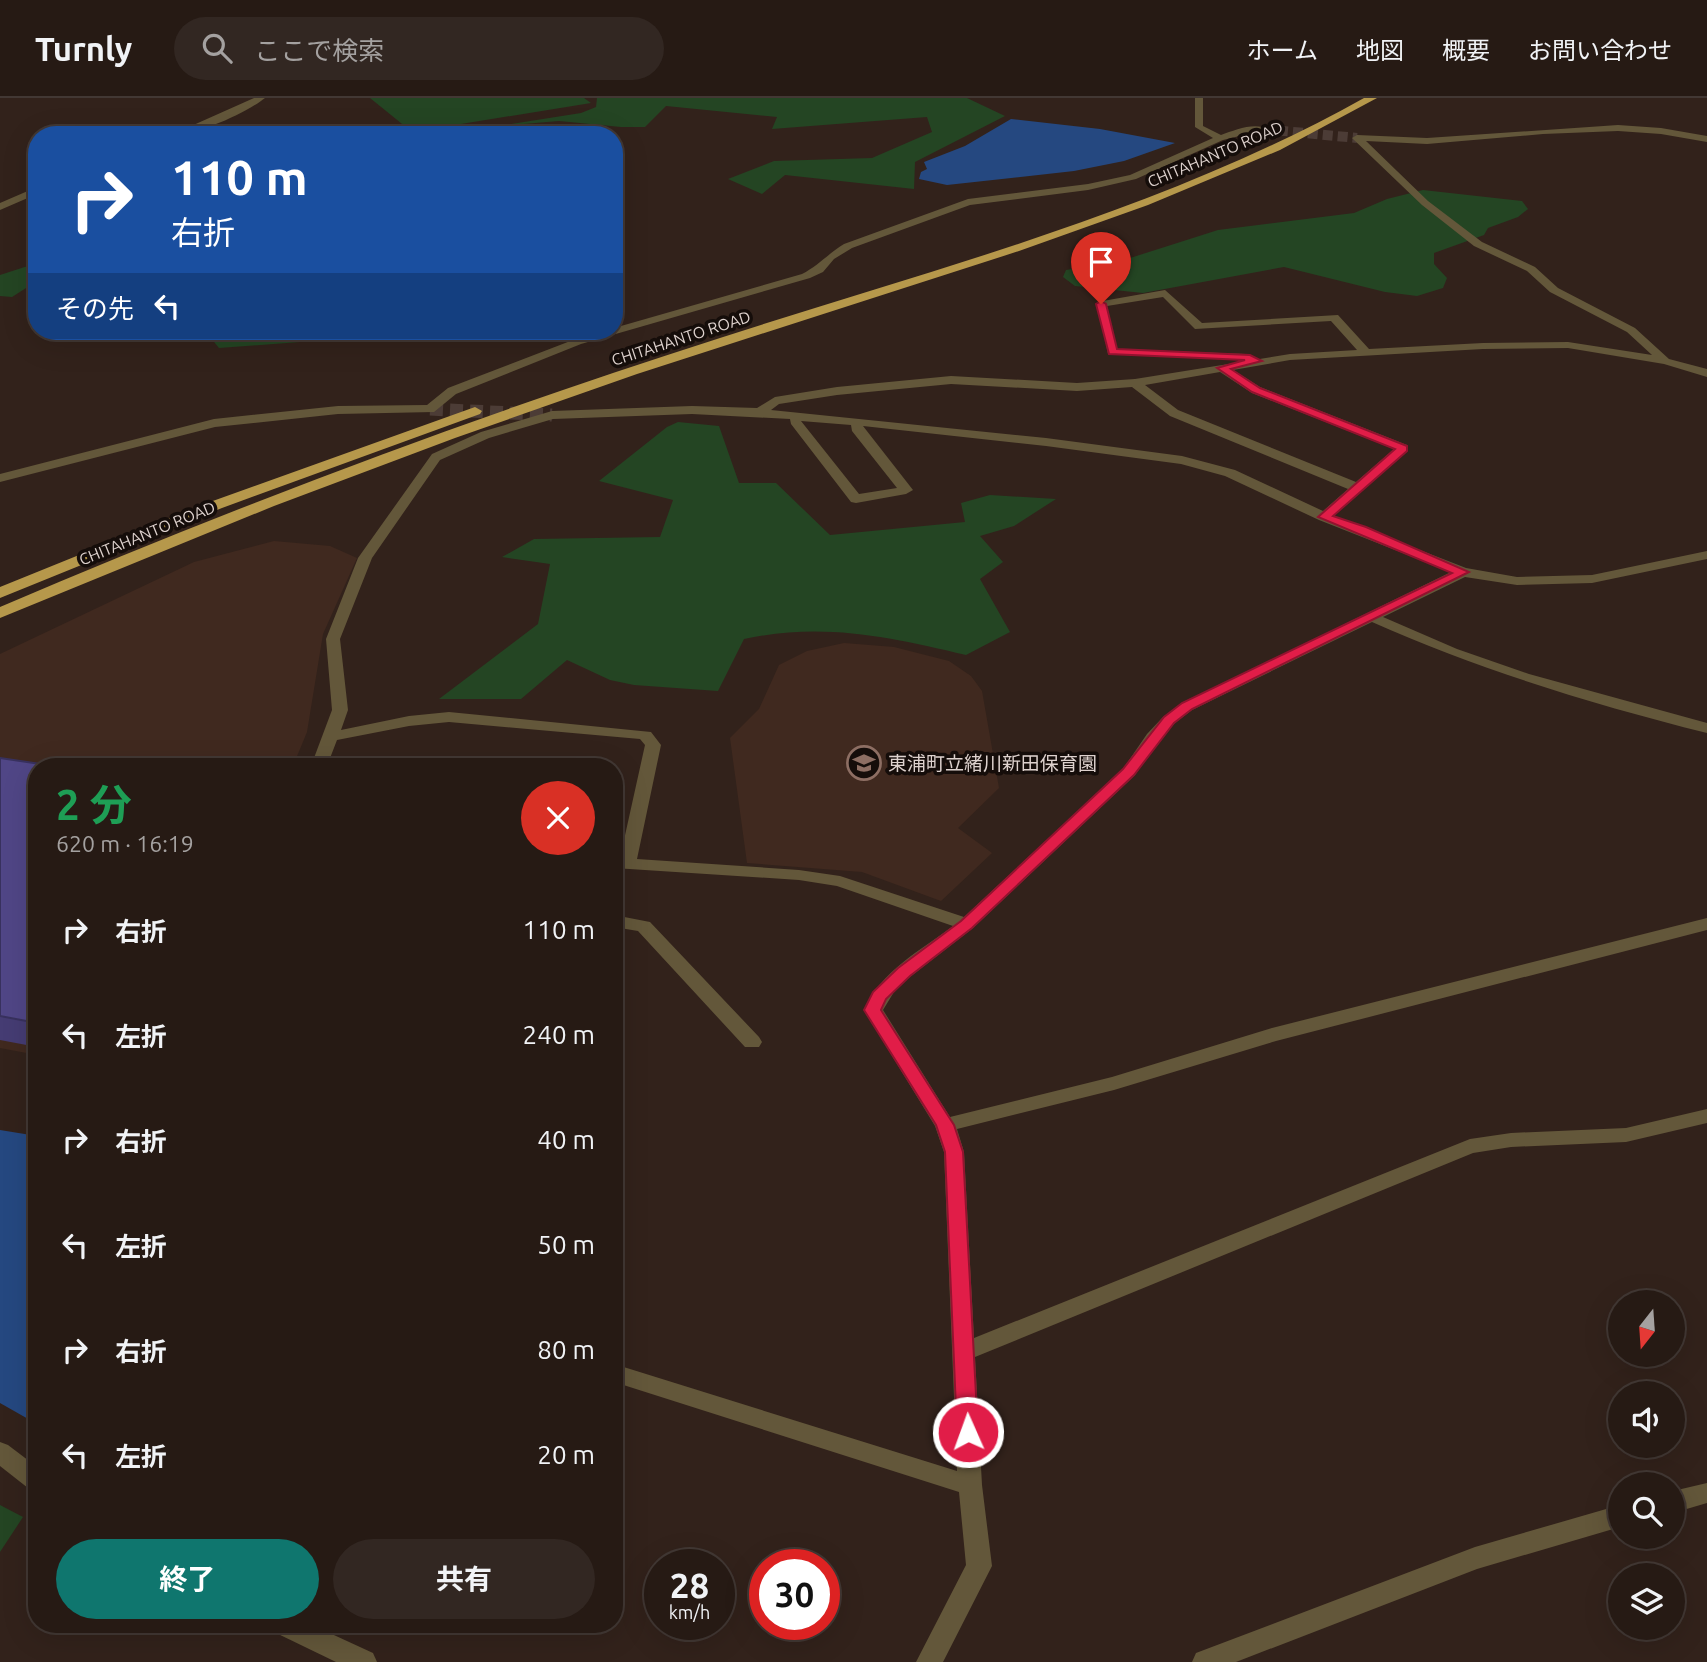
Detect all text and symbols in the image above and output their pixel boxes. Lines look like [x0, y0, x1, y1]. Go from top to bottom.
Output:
search box [174, 17, 664, 80]
icon: search [198, 29, 236, 67]
text: Turnly [35, 30, 132, 67]
text: ここで検索 [254, 36, 384, 65]
text: ホーム [1247, 37, 1318, 64]
text: 地図 [1356, 37, 1404, 64]
text: 概要 [1442, 37, 1490, 64]
text: お問い合わせ [1528, 37, 1672, 64]
street label: CHITAHANTO ROAD [1145, 117, 1285, 191]
text: 110 m [171, 149, 308, 204]
icon: right [56, 154, 147, 245]
text: 右折 [171, 214, 235, 250]
pin [1071, 232, 1131, 304]
icon: arrive [1082, 243, 1120, 281]
icon: left [148, 287, 186, 325]
text: その先 [56, 294, 134, 323]
street label: CHITAHANTO ROAD [609, 307, 753, 369]
street label: CHITAHANTO ROAD [76, 497, 218, 569]
school or university icon: 東浦町立緒川新田保育園 [845, 744, 883, 782]
place label: 東浦町立緒川新田保育園 [888, 752, 1097, 774]
text: 2 分 [56, 781, 132, 828]
button: close [521, 781, 595, 855]
text: 620 m · 16:19 [56, 831, 194, 856]
icon: right [56, 911, 94, 949]
text: 110 m [523, 915, 595, 944]
text: 右折 [115, 917, 167, 946]
icon: left [56, 1016, 94, 1054]
text: 240 m [523, 1020, 595, 1049]
text: 左折 [115, 1022, 167, 1051]
icon: right [56, 1121, 94, 1159]
text: 40 m [537, 1125, 595, 1154]
text: 右折 [115, 1127, 167, 1156]
icon: left [56, 1226, 94, 1264]
text: 50 m [537, 1230, 595, 1259]
text: 左折 [115, 1232, 167, 1261]
north arrow [1608, 1290, 1685, 1367]
map controls [1608, 1290, 1685, 1640]
icon: right [56, 1331, 94, 1369]
text: 80 m [537, 1335, 595, 1364]
text: 右折 [115, 1337, 167, 1366]
button: sound [1608, 1381, 1685, 1458]
position arrow [931, 1395, 1005, 1469]
icon: left [56, 1436, 94, 1474]
text: 20 m [537, 1440, 595, 1469]
text: 左折 [115, 1442, 167, 1471]
button: search [1608, 1472, 1685, 1549]
button: 終了 [56, 1539, 319, 1619]
button: 共有 [333, 1539, 595, 1619]
speed limit sign: 30 [749, 1549, 840, 1640]
button: layers [1608, 1563, 1685, 1640]
text: 28 [670, 1565, 709, 1605]
text: km/h [669, 1602, 710, 1622]

